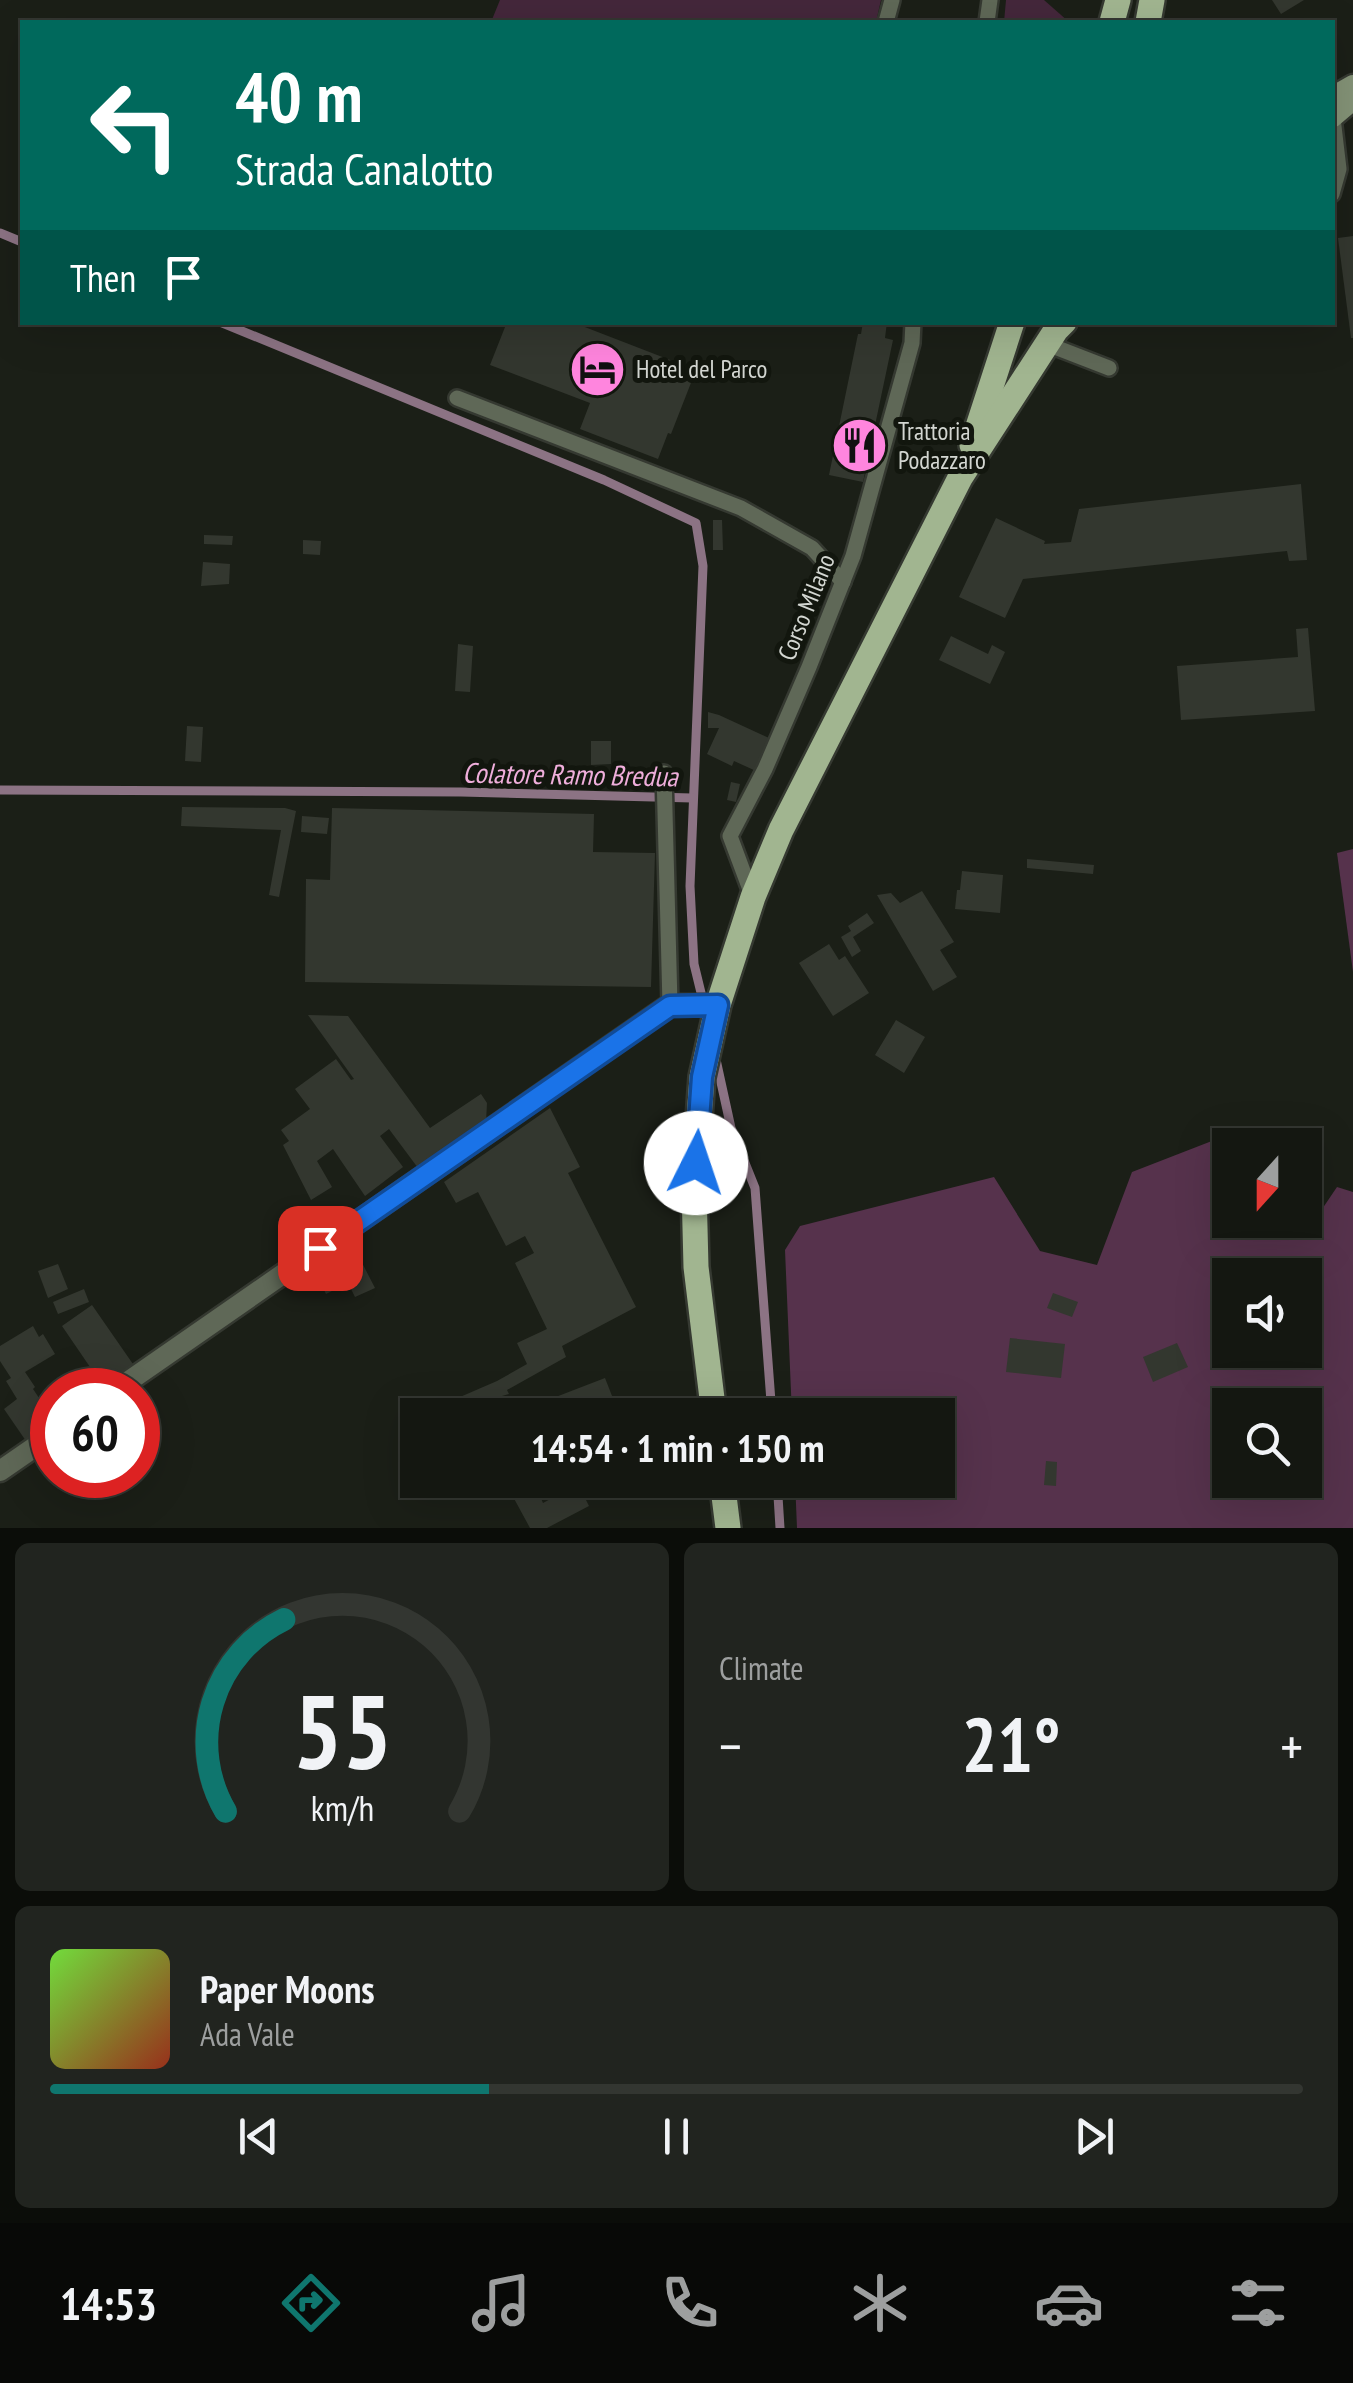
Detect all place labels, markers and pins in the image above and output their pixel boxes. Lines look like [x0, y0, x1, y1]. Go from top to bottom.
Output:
hotel icon: Hotel del Parco [567, 339, 627, 399]
place label: Hotel del Parco [636, 353, 767, 385]
restaurant icon: Trattoria Podazzaro [829, 415, 889, 475]
place label: Trattoria Podazzaro [898, 415, 986, 476]
pin [278, 1206, 363, 1291]

